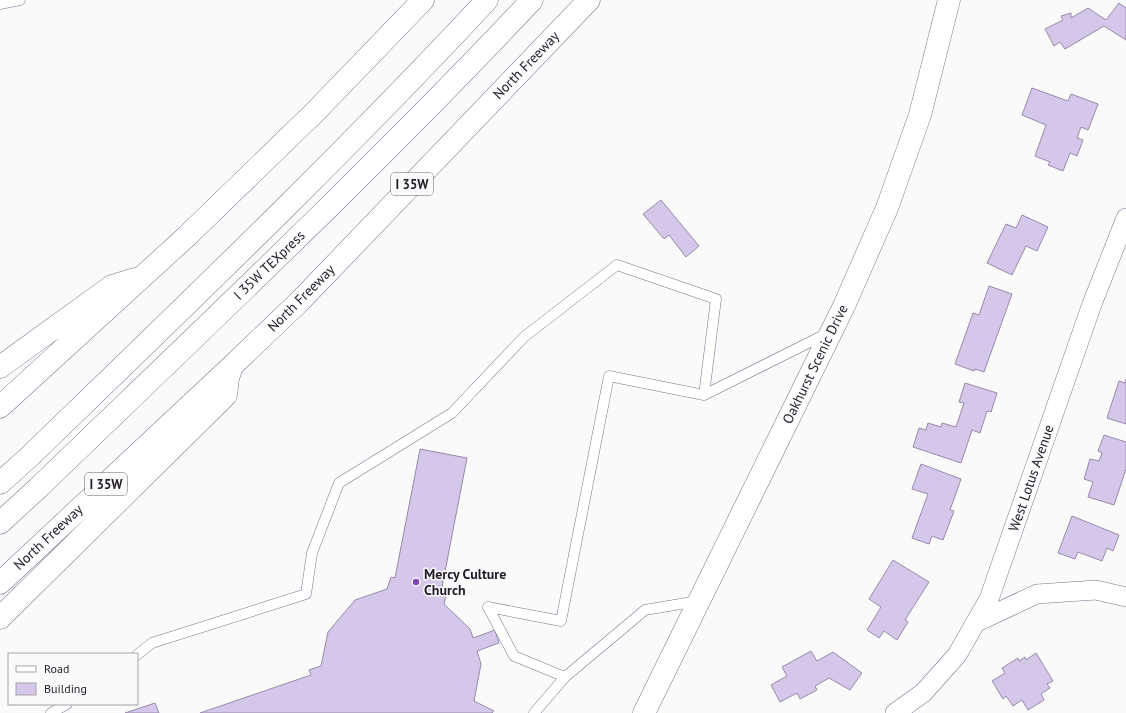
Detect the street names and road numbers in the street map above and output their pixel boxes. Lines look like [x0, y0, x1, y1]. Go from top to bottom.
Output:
street label: North Freeway [489, 27, 563, 103]
road number: I 35W [391, 173, 433, 195]
street label: I 35W TEXpress [230, 226, 309, 304]
street label: North Freeway [264, 260, 339, 335]
street label: Oakhurst Scenic Drive [778, 301, 852, 427]
street label: West Lotus Avenue [1004, 422, 1058, 534]
road number: I 35W [85, 473, 127, 495]
street label: North Freeway [10, 500, 87, 574]

